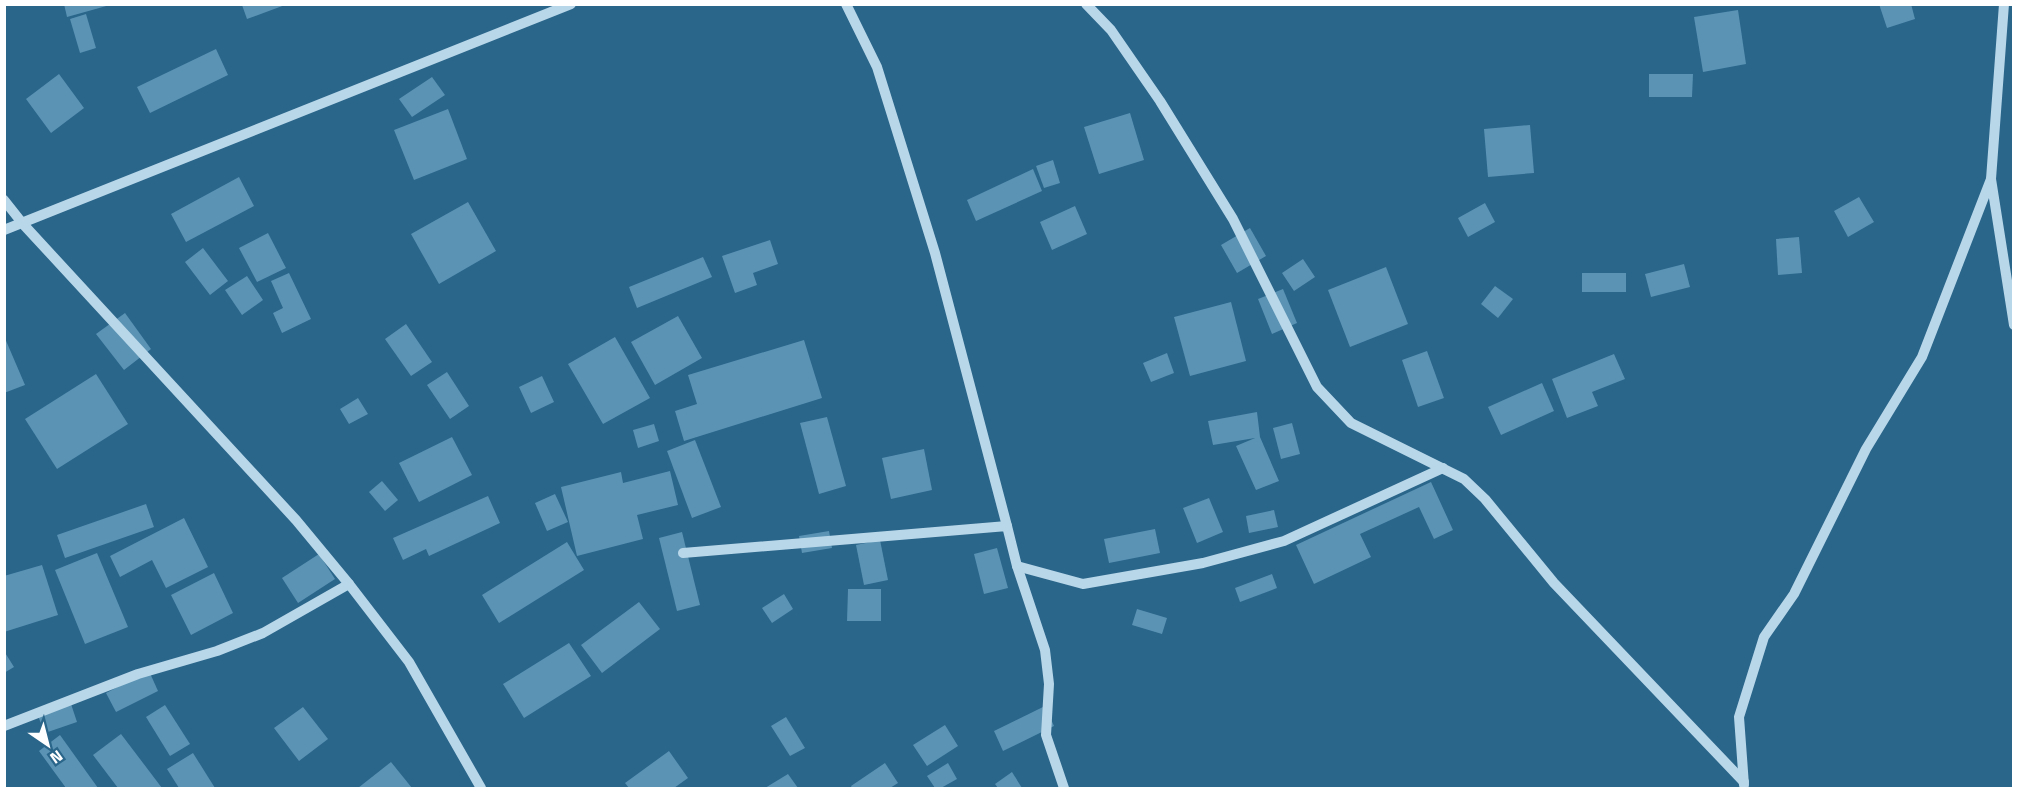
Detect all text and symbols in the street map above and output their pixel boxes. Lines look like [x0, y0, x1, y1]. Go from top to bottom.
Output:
north arrow [18, 715, 78, 775]
text: N [45, 744, 68, 770]

